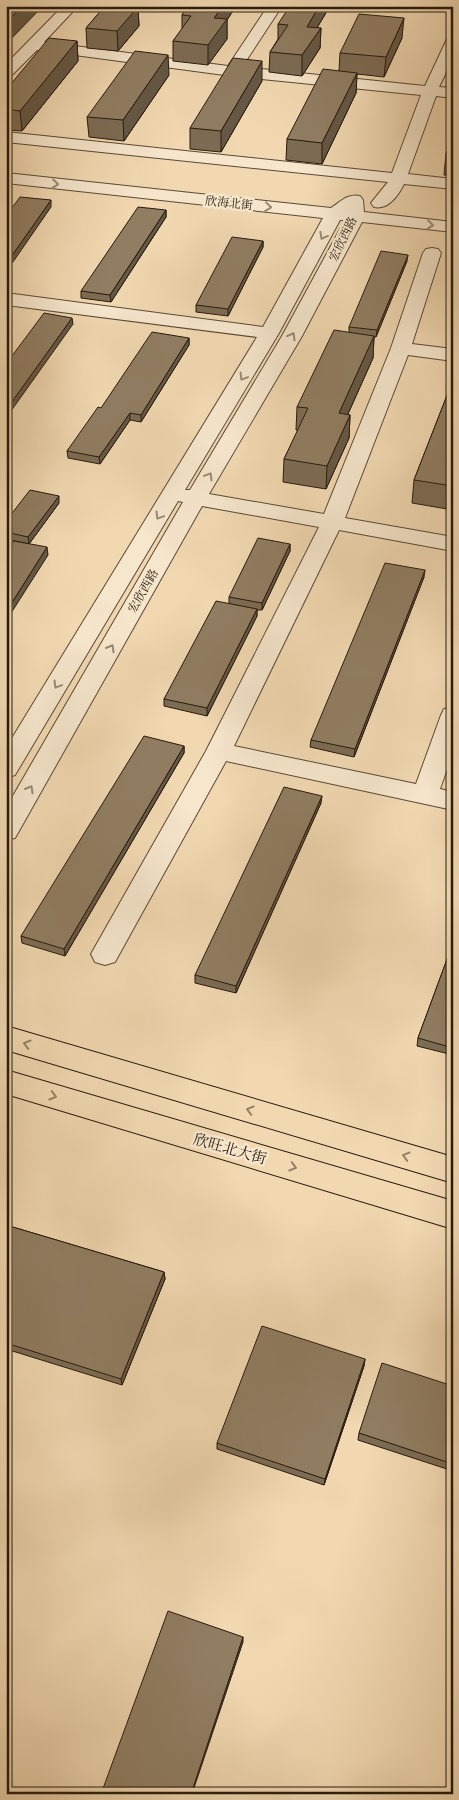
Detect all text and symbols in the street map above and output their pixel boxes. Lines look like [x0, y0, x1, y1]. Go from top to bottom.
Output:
one-way arrow [51, 178, 59, 189]
street label: 欣海北街 [204, 194, 255, 213]
one-way arrow [265, 201, 273, 212]
street label: 宏欣西路 [326, 214, 360, 264]
one-way arrow [426, 219, 434, 230]
one-way arrow [319, 230, 329, 239]
one-way arrow [286, 333, 296, 342]
one-way arrow [239, 372, 249, 381]
one-way arrow [203, 473, 213, 482]
one-way arrow [155, 511, 165, 520]
street label: 宏欣西路 [125, 567, 161, 615]
one-way arrow [105, 644, 115, 653]
one-way arrow [53, 680, 63, 689]
one-way arrow [24, 785, 34, 794]
one-way arrow [24, 1039, 32, 1049]
one-way arrow [48, 1091, 57, 1101]
one-way arrow [247, 1105, 255, 1115]
street label: 欣旺北大街 [191, 1130, 269, 1168]
one-way arrow [402, 1151, 411, 1161]
one-way arrow [288, 1162, 296, 1172]

